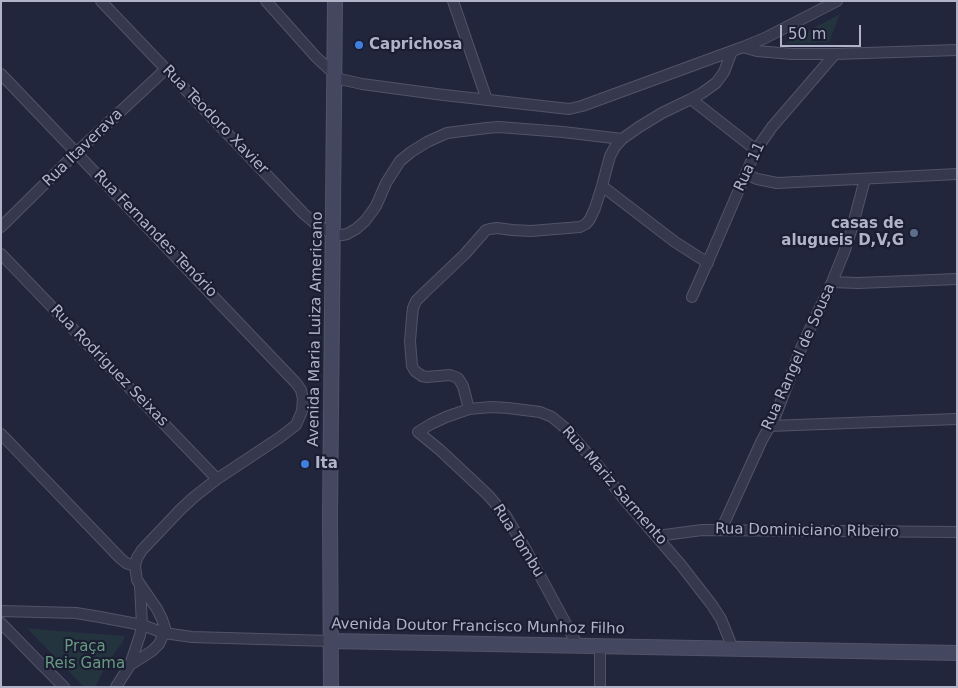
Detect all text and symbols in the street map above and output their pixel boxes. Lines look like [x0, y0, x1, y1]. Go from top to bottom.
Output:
scale bar [783, 15, 864, 47]
text: 50 m [788, 25, 826, 43]
place label: Caprichosa [369, 36, 462, 54]
marker: Caprichosa [353, 39, 365, 51]
street label: Rua Teodoro Xavier [158, 62, 272, 178]
street label: Rua Itaverava [39, 105, 127, 191]
street label: Rua 11 [731, 139, 769, 195]
street label: Rua Fernandes Tenório [90, 167, 220, 301]
street label: Avenida Maria Luiza Americano [305, 211, 327, 447]
place label: casas de alugueis D,V,G [781, 215, 904, 250]
marker: casas de alugueis D,V,G [908, 227, 920, 239]
street label: Rua Rangel de Sousa [759, 281, 839, 433]
street label: Rua Rodriguez Seixas [46, 302, 172, 430]
street label: Rua Mariz Sarmento [558, 423, 670, 549]
place label: Ita [315, 455, 338, 473]
marker: Ita [299, 458, 311, 470]
street label: Rua Tombu [488, 501, 548, 581]
street label: Rua Dominiciano Ribeiro [715, 520, 899, 542]
street label: Avenida Doutor Francisco Munhoz Filho [331, 615, 625, 639]
park label: Praça Reis Gama [45, 638, 125, 673]

